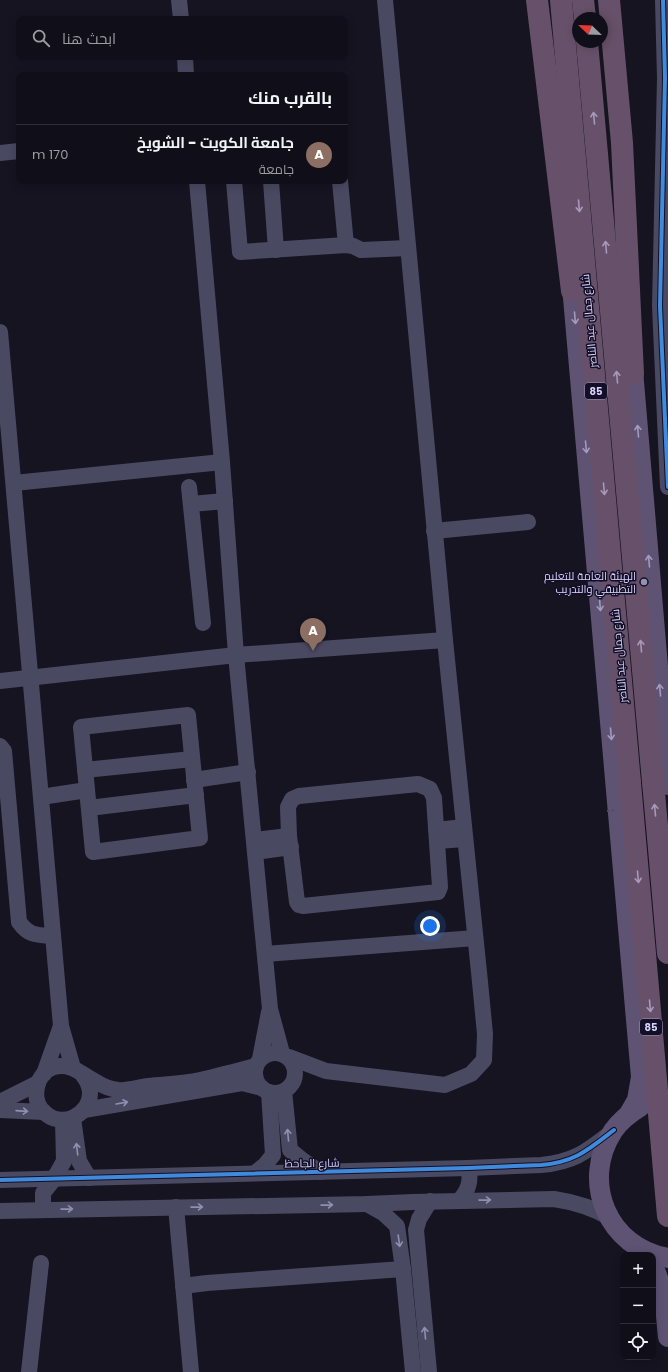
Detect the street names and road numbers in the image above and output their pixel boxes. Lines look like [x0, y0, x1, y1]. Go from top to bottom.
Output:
street label: شارع جمال عبد الناصر [577, 273, 601, 370]
road number: 85 [585, 383, 607, 399]
street label: شارع جمال عبد الناصر [607, 608, 631, 705]
road number: 85 [640, 1019, 662, 1035]
street label: شارع الجاحظ [284, 1155, 340, 1171]

